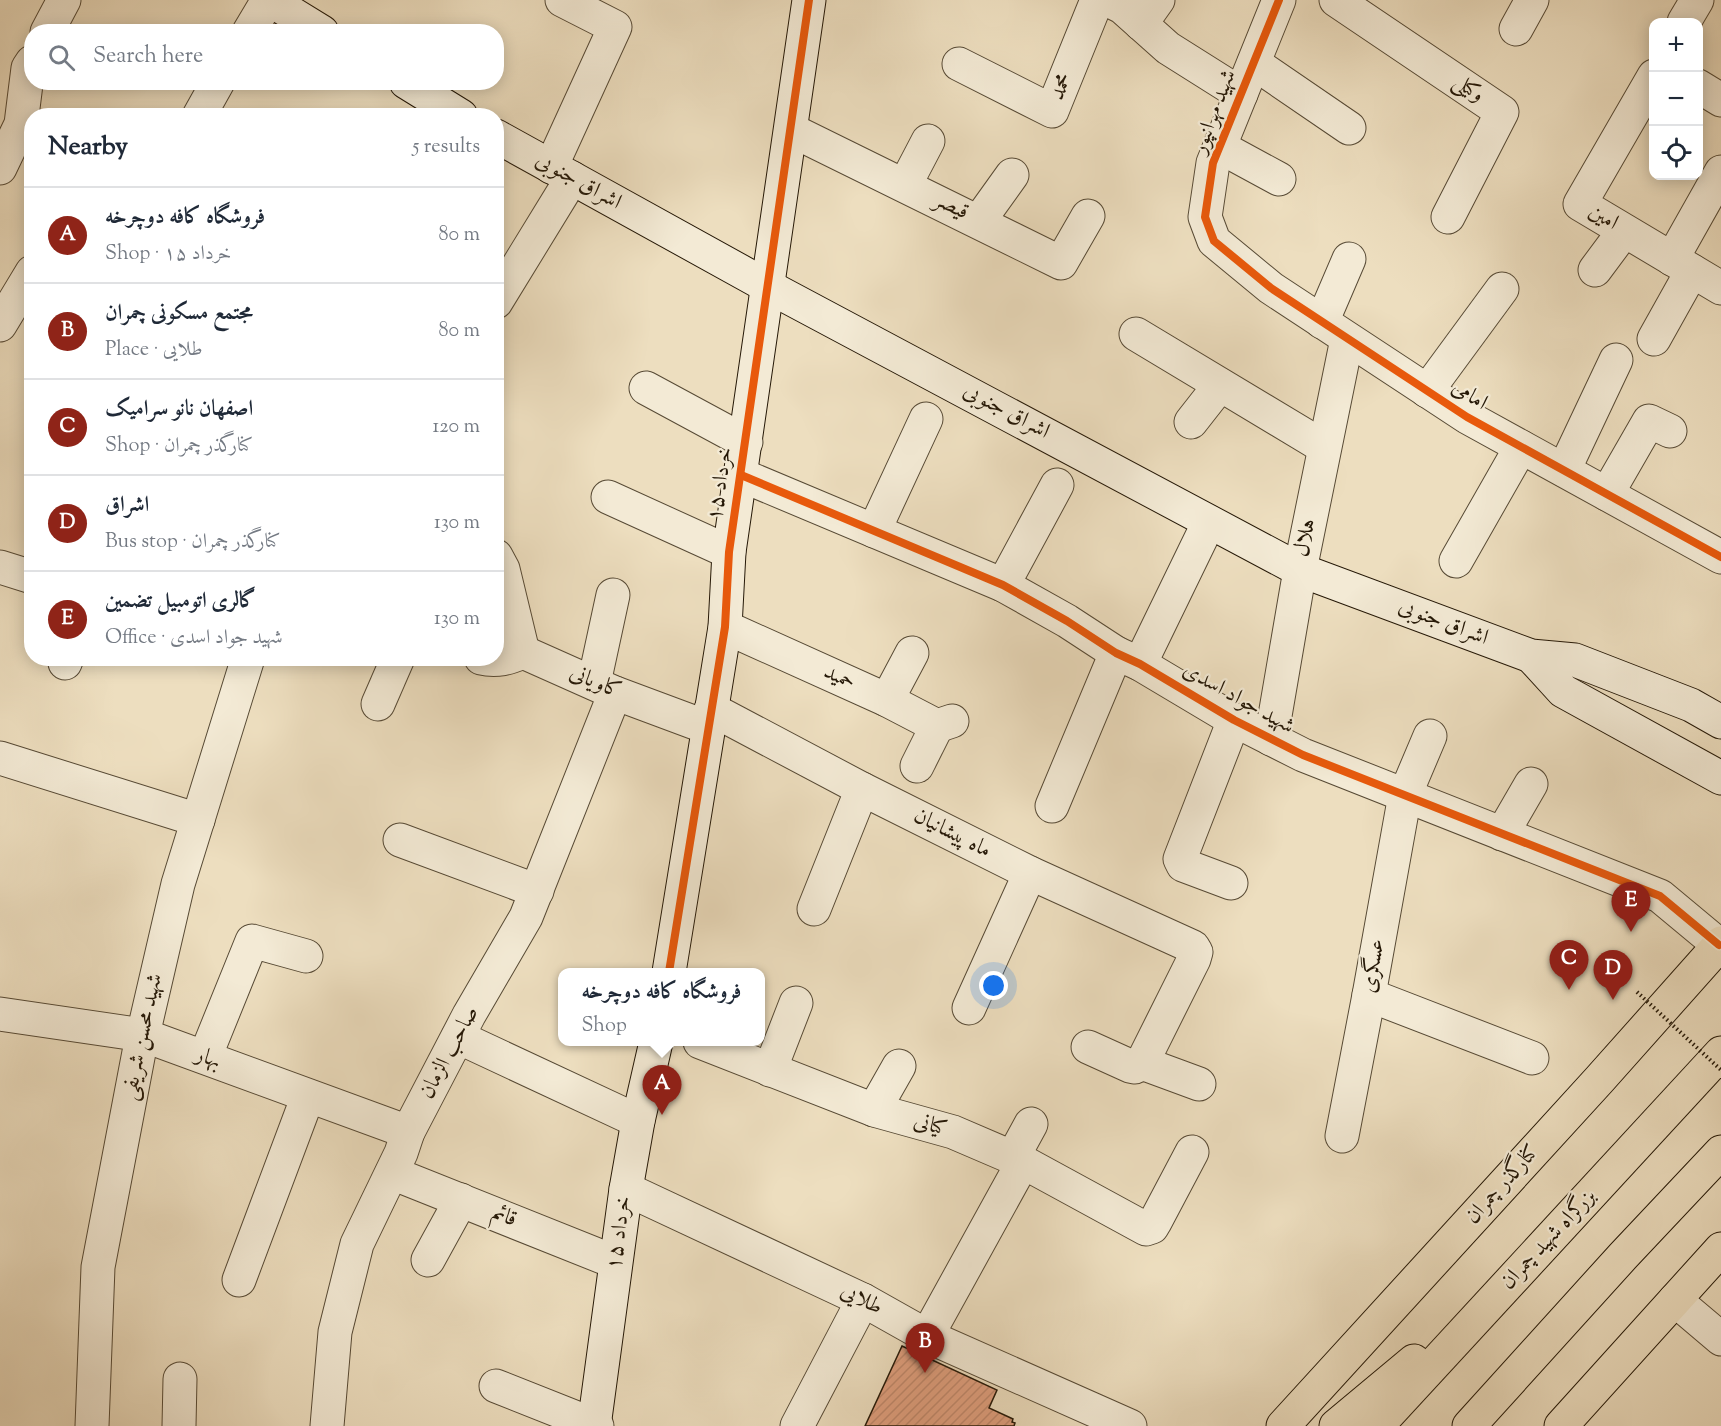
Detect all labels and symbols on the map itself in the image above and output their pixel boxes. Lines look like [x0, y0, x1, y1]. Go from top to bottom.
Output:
street label: شهید مهرانپور [1184, 65, 1246, 161]
street label: وکیلی [1445, 67, 1491, 111]
street label: محمد [1042, 69, 1082, 105]
street label: اشراق جنوبی [529, 145, 627, 219]
street label: قیصر [926, 184, 974, 229]
street label: امین [1582, 197, 1624, 239]
street label: امامی [1445, 373, 1493, 419]
street label: اشراق جنوبی [957, 376, 1055, 448]
street label: ۱۵ خرداد [699, 445, 743, 523]
street label: هلال [1287, 516, 1325, 560]
street label: اشراق جنوبی [1393, 591, 1493, 655]
street label: شهید جواد اسدی [1176, 655, 1300, 743]
street label: حمید [818, 657, 860, 699]
street label: کاویانی [564, 658, 626, 708]
street label: ماه پیشانیان [908, 801, 996, 867]
pin: E [1612, 882, 1650, 932]
street label: عسگری [1354, 936, 1394, 996]
pin: C [1550, 940, 1588, 990]
pin: D [1594, 950, 1632, 1000]
street label: شهید محسن شریفی [114, 971, 172, 1103]
your location [979, 971, 1008, 1000]
street label: صاحب الزمان [412, 1001, 488, 1105]
street label: بهار [189, 1039, 225, 1078]
pin: A [642, 1066, 682, 1115]
street label: کیانی [909, 1106, 951, 1146]
street label: کنارگذر چمران [1457, 1137, 1548, 1232]
street label: بزرگراه شهید چمران [1493, 1182, 1604, 1298]
street label: ۱۵ خرداد [599, 1194, 641, 1272]
street label: قائم [486, 1198, 521, 1237]
street label: طلایی [834, 1276, 888, 1324]
pin: B [906, 1324, 944, 1373]

